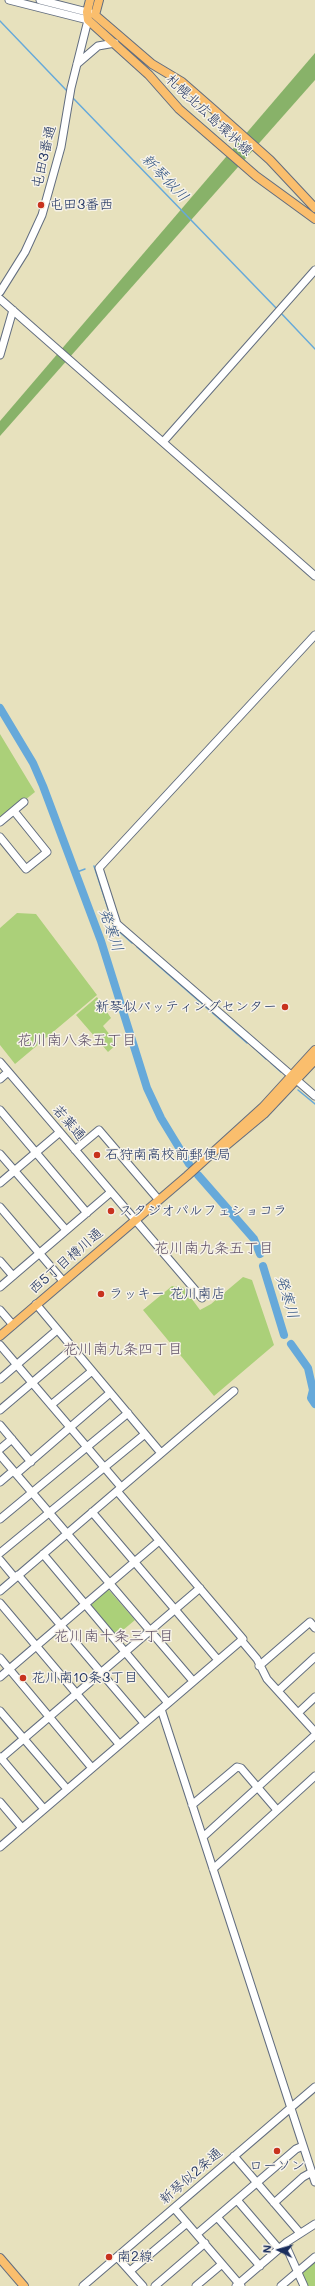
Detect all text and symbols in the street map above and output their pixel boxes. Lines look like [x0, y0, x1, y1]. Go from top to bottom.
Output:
street label: 札幌北広島環状線 [162, 71, 256, 159]
street label: 屯田3番通 [29, 124, 59, 190]
water label: 新琴似川 [138, 150, 192, 206]
place label: 屯田3番西 [49, 197, 113, 213]
marker: 屯田3番西 [36, 200, 46, 210]
water label: 発寒川 [95, 906, 127, 954]
place label: 新琴似バッティングセンター [95, 999, 277, 1015]
marker: 新琴似バッティングセンター [280, 1002, 290, 1012]
district label: 花川南八条五丁目 [17, 1031, 137, 1049]
street label: 若葉通 [49, 1102, 89, 1144]
place label: 石狩南高校前郵便局 [105, 1147, 231, 1163]
marker: 石狩南高校前郵便局 [92, 1150, 102, 1160]
place label: スタジオパルフェショコラ [119, 1203, 287, 1219]
marker: スタジオパルフェショコラ [106, 1206, 116, 1216]
street label: 西5丁目樽川通 [26, 1224, 106, 1298]
district label: 花川南九条五丁目 [154, 1239, 274, 1257]
water label: 発寒川 [272, 1273, 302, 1321]
place label: ラッキー 花川南店 [109, 1286, 225, 1302]
marker: ラッキー 花川南店 [96, 1289, 106, 1299]
district label: 花川南九条四丁目 [63, 1340, 183, 1358]
district label: 花川南十条三丁目 [54, 1627, 174, 1645]
place label: 花川南10条3丁目 [31, 1670, 138, 1686]
marker: 花川南10条3丁目 [18, 1673, 28, 1683]
street label: 新琴似2条通 [156, 2144, 226, 2208]
marker: ローソン [272, 2146, 282, 2156]
place label: ローソン [249, 2158, 305, 2174]
north arrow [259, 2230, 299, 2270]
text: N [259, 2244, 274, 2254]
place label: 南2線 [117, 2249, 153, 2265]
marker: 南2線 [104, 2252, 114, 2262]

